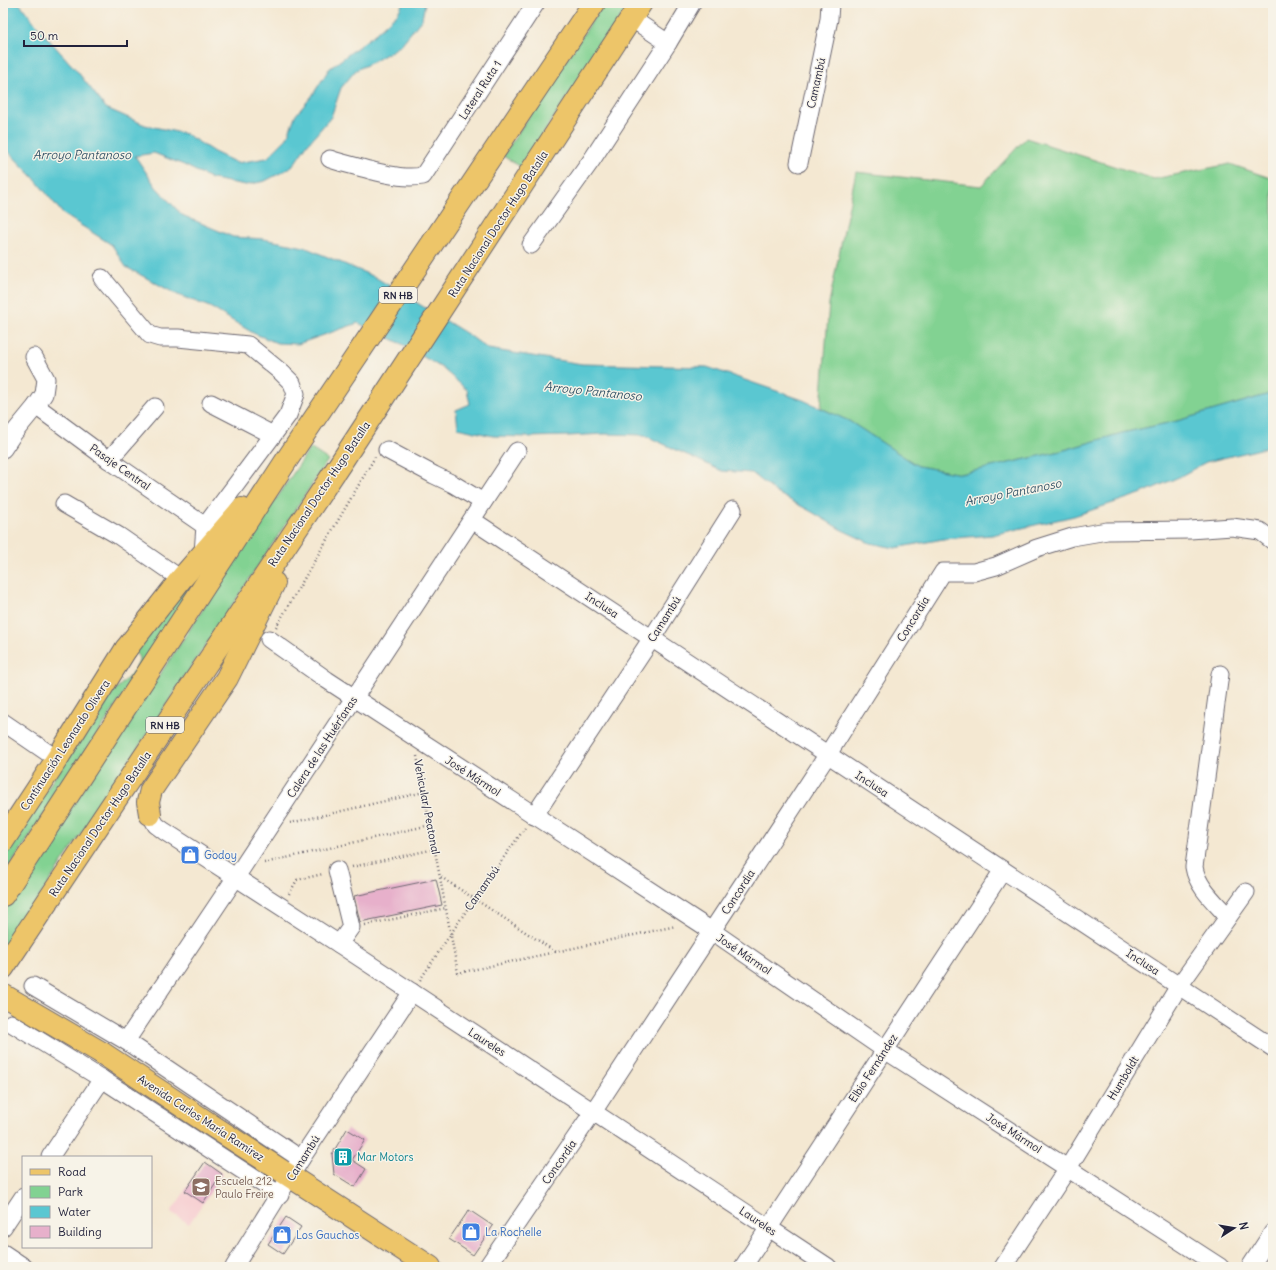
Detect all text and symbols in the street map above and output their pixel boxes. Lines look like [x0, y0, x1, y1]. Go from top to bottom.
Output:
scale bar [24, 22, 127, 48]
text: 50 m [30, 28, 59, 43]
street label: Camambú [804, 56, 828, 110]
street label: Lateral Ruta 1 [456, 58, 504, 122]
water label: Arroyo Pantanoso [33, 147, 132, 162]
street label: Ruta Nacional Doctor Hugo Batalla [445, 148, 551, 300]
road number: RN HB [379, 287, 417, 303]
water label: Arroyo Pantanoso [544, 378, 644, 404]
street label: Ruta Nacional Doctor Hugo Batalla [265, 419, 373, 569]
street label: Pasaje Central [87, 441, 153, 493]
water label: Arroyo Pantanoso [963, 475, 1064, 509]
street label: Inclusa [583, 589, 621, 621]
street label: Camambú [644, 593, 684, 645]
street label: Concordia [894, 594, 932, 644]
street label: Continuación Leonardo Olivera [17, 677, 113, 813]
street label: Calera de las Huérfanas [284, 694, 360, 800]
road number: RN HB [146, 717, 184, 733]
street label: Ruta Nacional Doctor Hugo Batalla [46, 749, 154, 899]
street label: José Mármol [443, 753, 503, 799]
street label: Vehicular/ Peatonal [411, 758, 443, 856]
street label: Inclusa [853, 768, 891, 800]
shop icon: Godoy [179, 844, 201, 866]
place label: Godoy [204, 848, 237, 862]
street label: Camambú [461, 862, 503, 913]
street label: Concordia [718, 867, 758, 917]
street label: José Mármol [714, 931, 774, 977]
street label: Inclusa [1124, 946, 1162, 978]
street label: Laureles [466, 1025, 508, 1059]
street label: Elbio Fernández [846, 1031, 900, 1105]
street label: Humboldt [1104, 1053, 1142, 1103]
street label: Avenida Carlos María Ramírez [135, 1072, 267, 1164]
street label: José Mármol [984, 1110, 1044, 1156]
street label: Camambú [283, 1132, 323, 1184]
street label: Concordia [539, 1137, 579, 1187]
building icon: Mar Motors [332, 1146, 354, 1168]
place label: Mar Motors [357, 1150, 414, 1164]
legend [22, 1156, 152, 1248]
text: Road [58, 1164, 86, 1179]
place label: Escuela 212 Paulo Freire [215, 1174, 274, 1201]
school or university icon: Escuela 212 Paulo Freire [190, 1176, 212, 1198]
text: Park [58, 1184, 83, 1199]
street label: Laureles [737, 1203, 779, 1239]
text: Water [58, 1204, 91, 1219]
north arrow [1214, 1208, 1254, 1248]
shop icon: La Rochelle [460, 1221, 482, 1243]
text: N [1236, 1221, 1251, 1231]
text: Building [58, 1224, 102, 1239]
shop icon: Los Gauchos [271, 1224, 293, 1246]
place label: La Rochelle [485, 1225, 542, 1239]
place label: Los Gauchos [296, 1228, 359, 1242]

